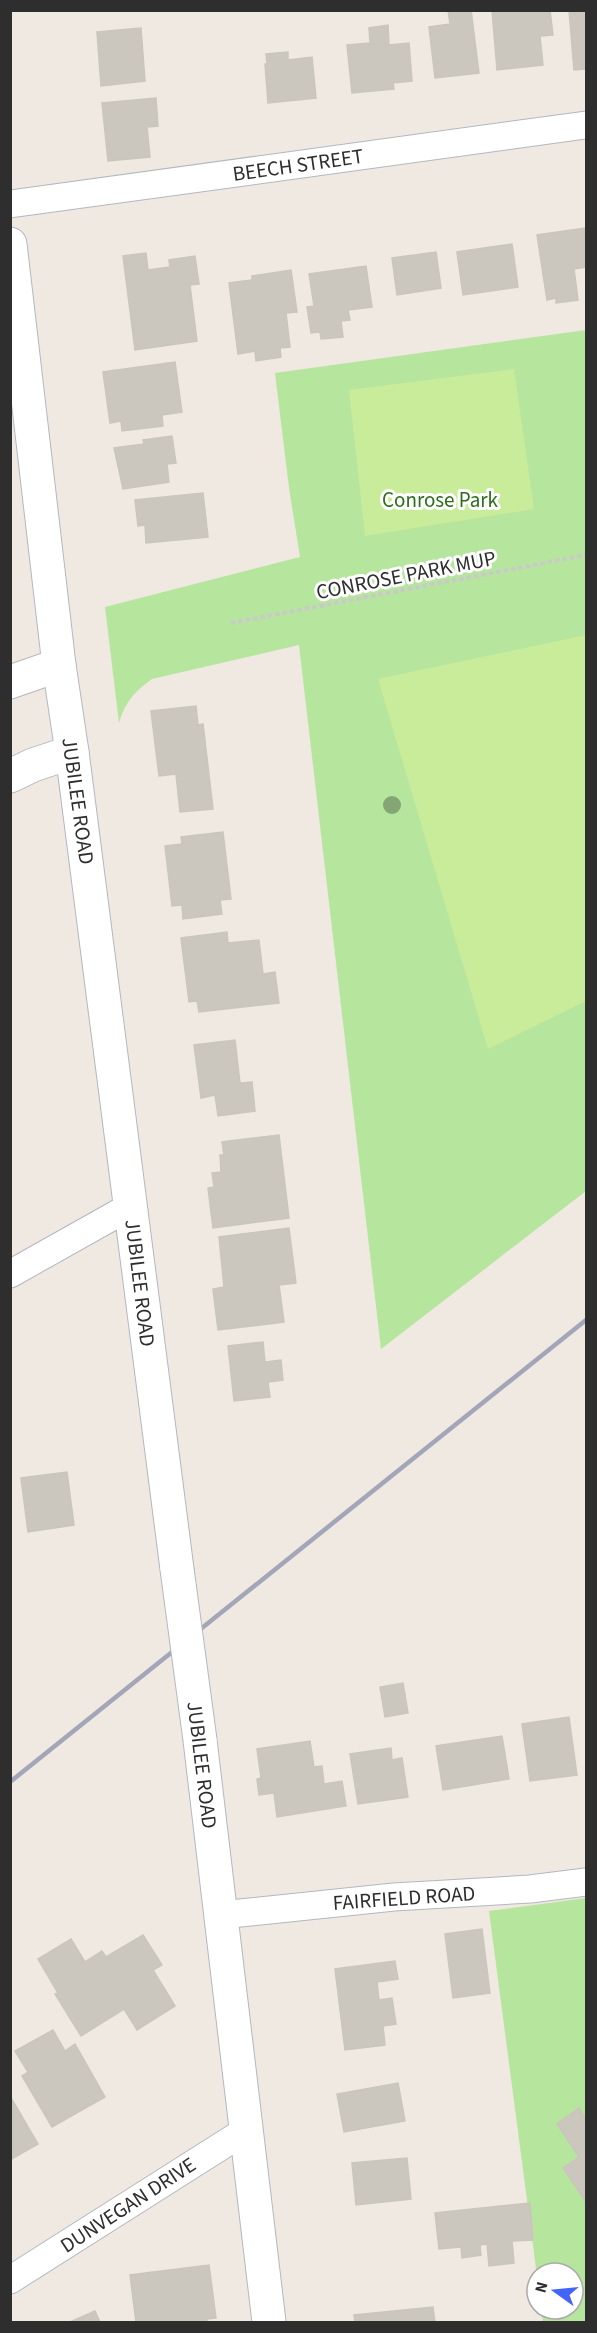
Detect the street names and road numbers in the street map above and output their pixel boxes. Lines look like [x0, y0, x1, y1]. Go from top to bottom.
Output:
street label: BEECH STREET [231, 141, 365, 189]
street label: CONROSE PARK MUP [314, 543, 498, 607]
street label: JUBILEE ROAD [54, 736, 102, 866]
street label: JUBILEE ROAD [117, 1218, 163, 1348]
street label: JUBILEE ROAD [179, 1700, 225, 1830]
street label: FAIRFIELD ROAD [332, 1878, 476, 1918]
street label: DUNVEGAN DRIVE [54, 2150, 202, 2260]

